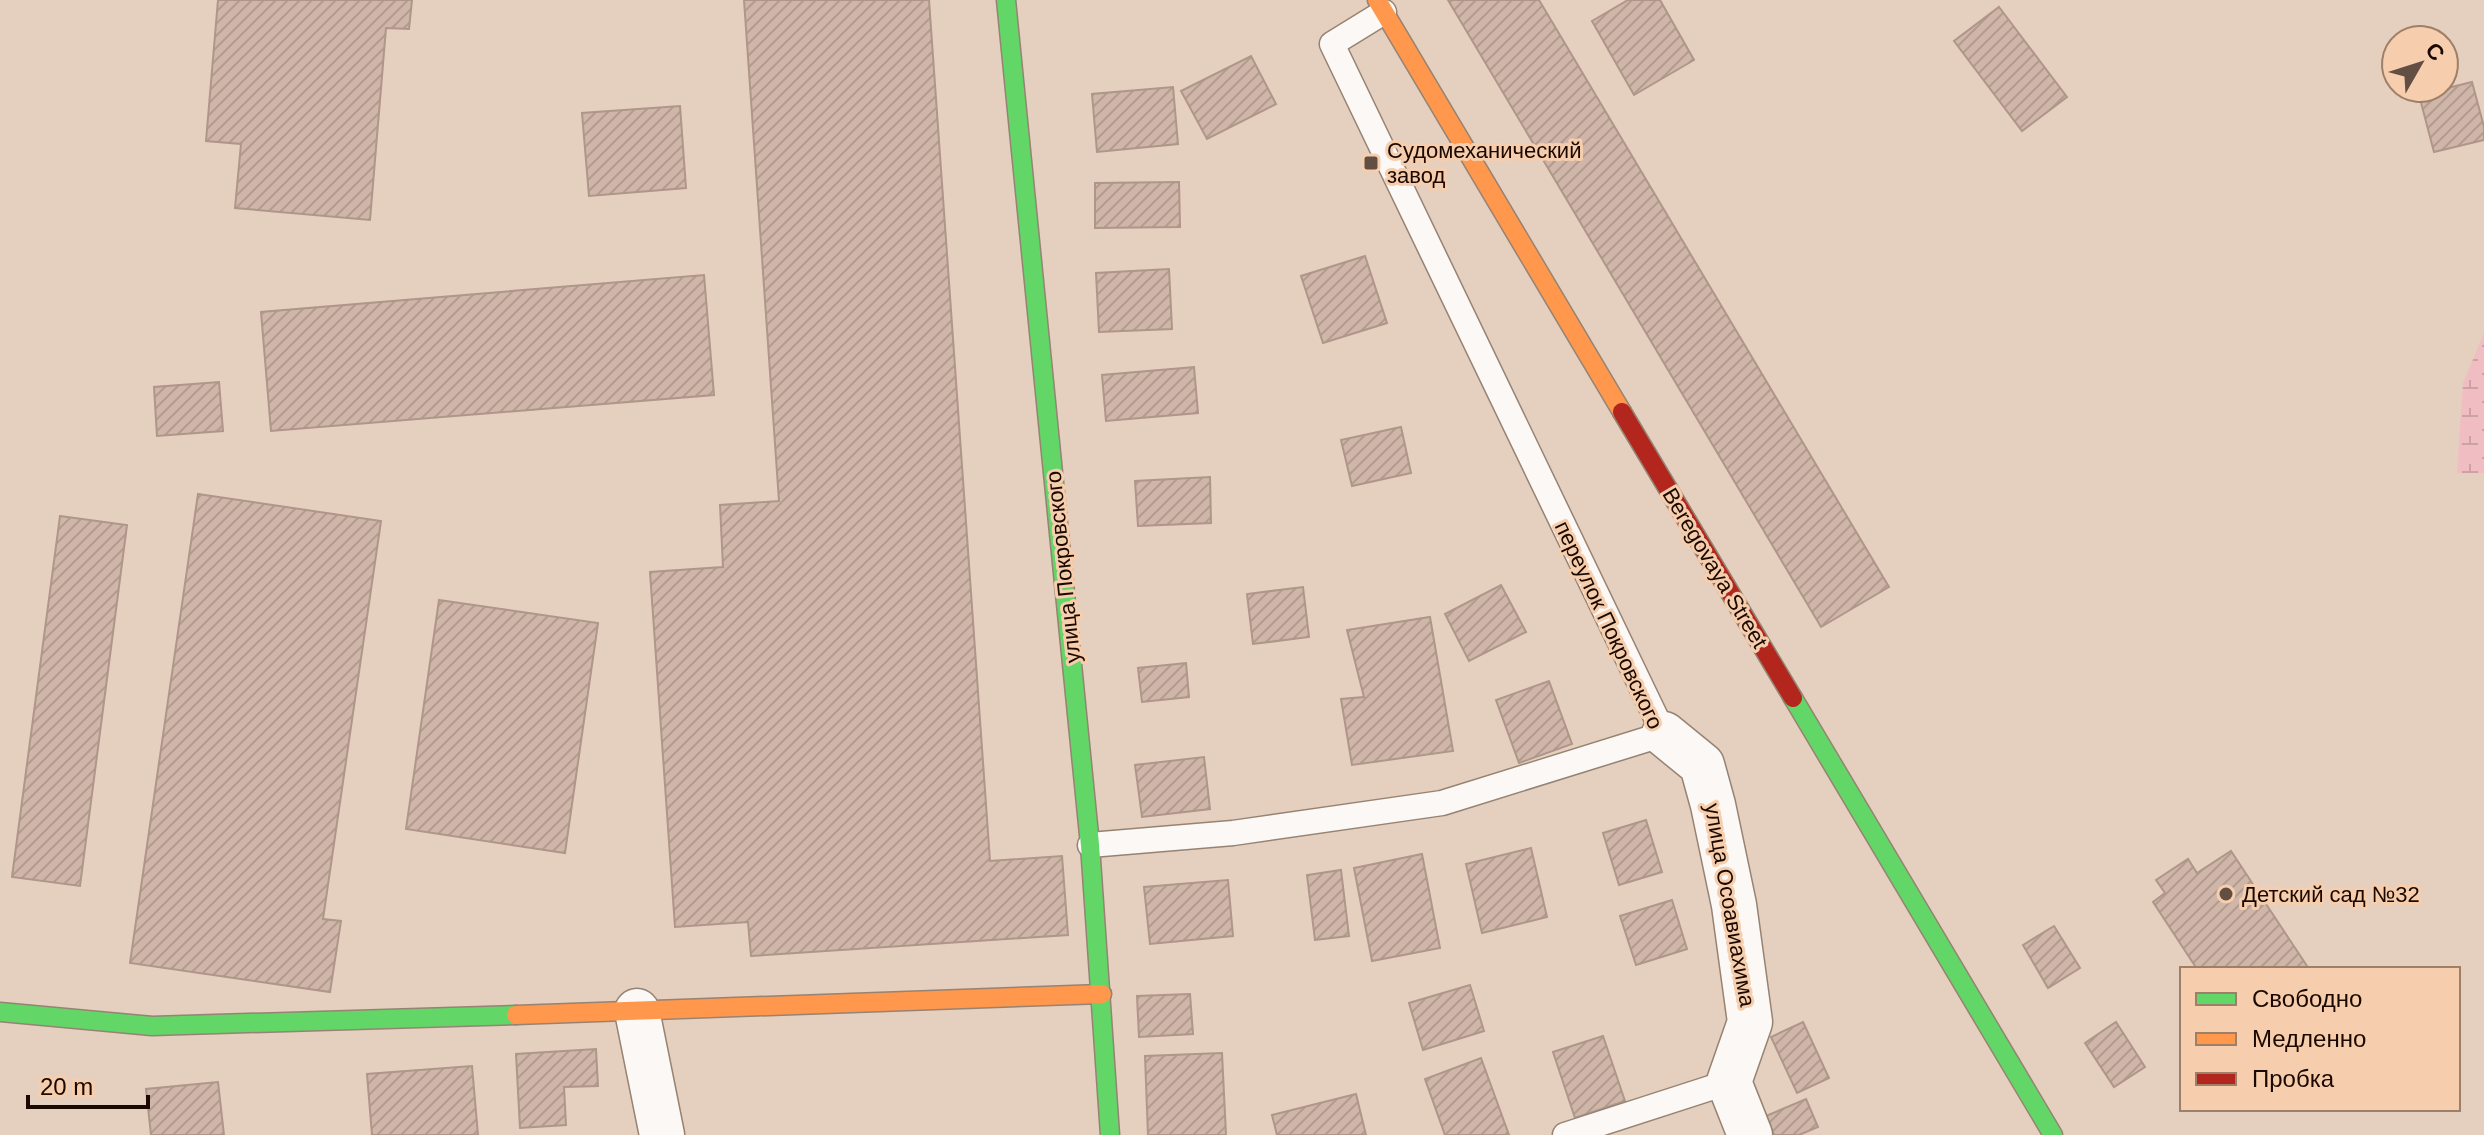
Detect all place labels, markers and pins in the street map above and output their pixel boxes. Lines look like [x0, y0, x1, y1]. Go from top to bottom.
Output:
place label: Судомеханический завод [1387, 138, 1581, 188]
marker: Судомеханический завод [1362, 154, 1380, 172]
place label: Детский сад №32 [2242, 882, 2420, 907]
marker: Детский сад №32 [2217, 885, 2235, 903]

